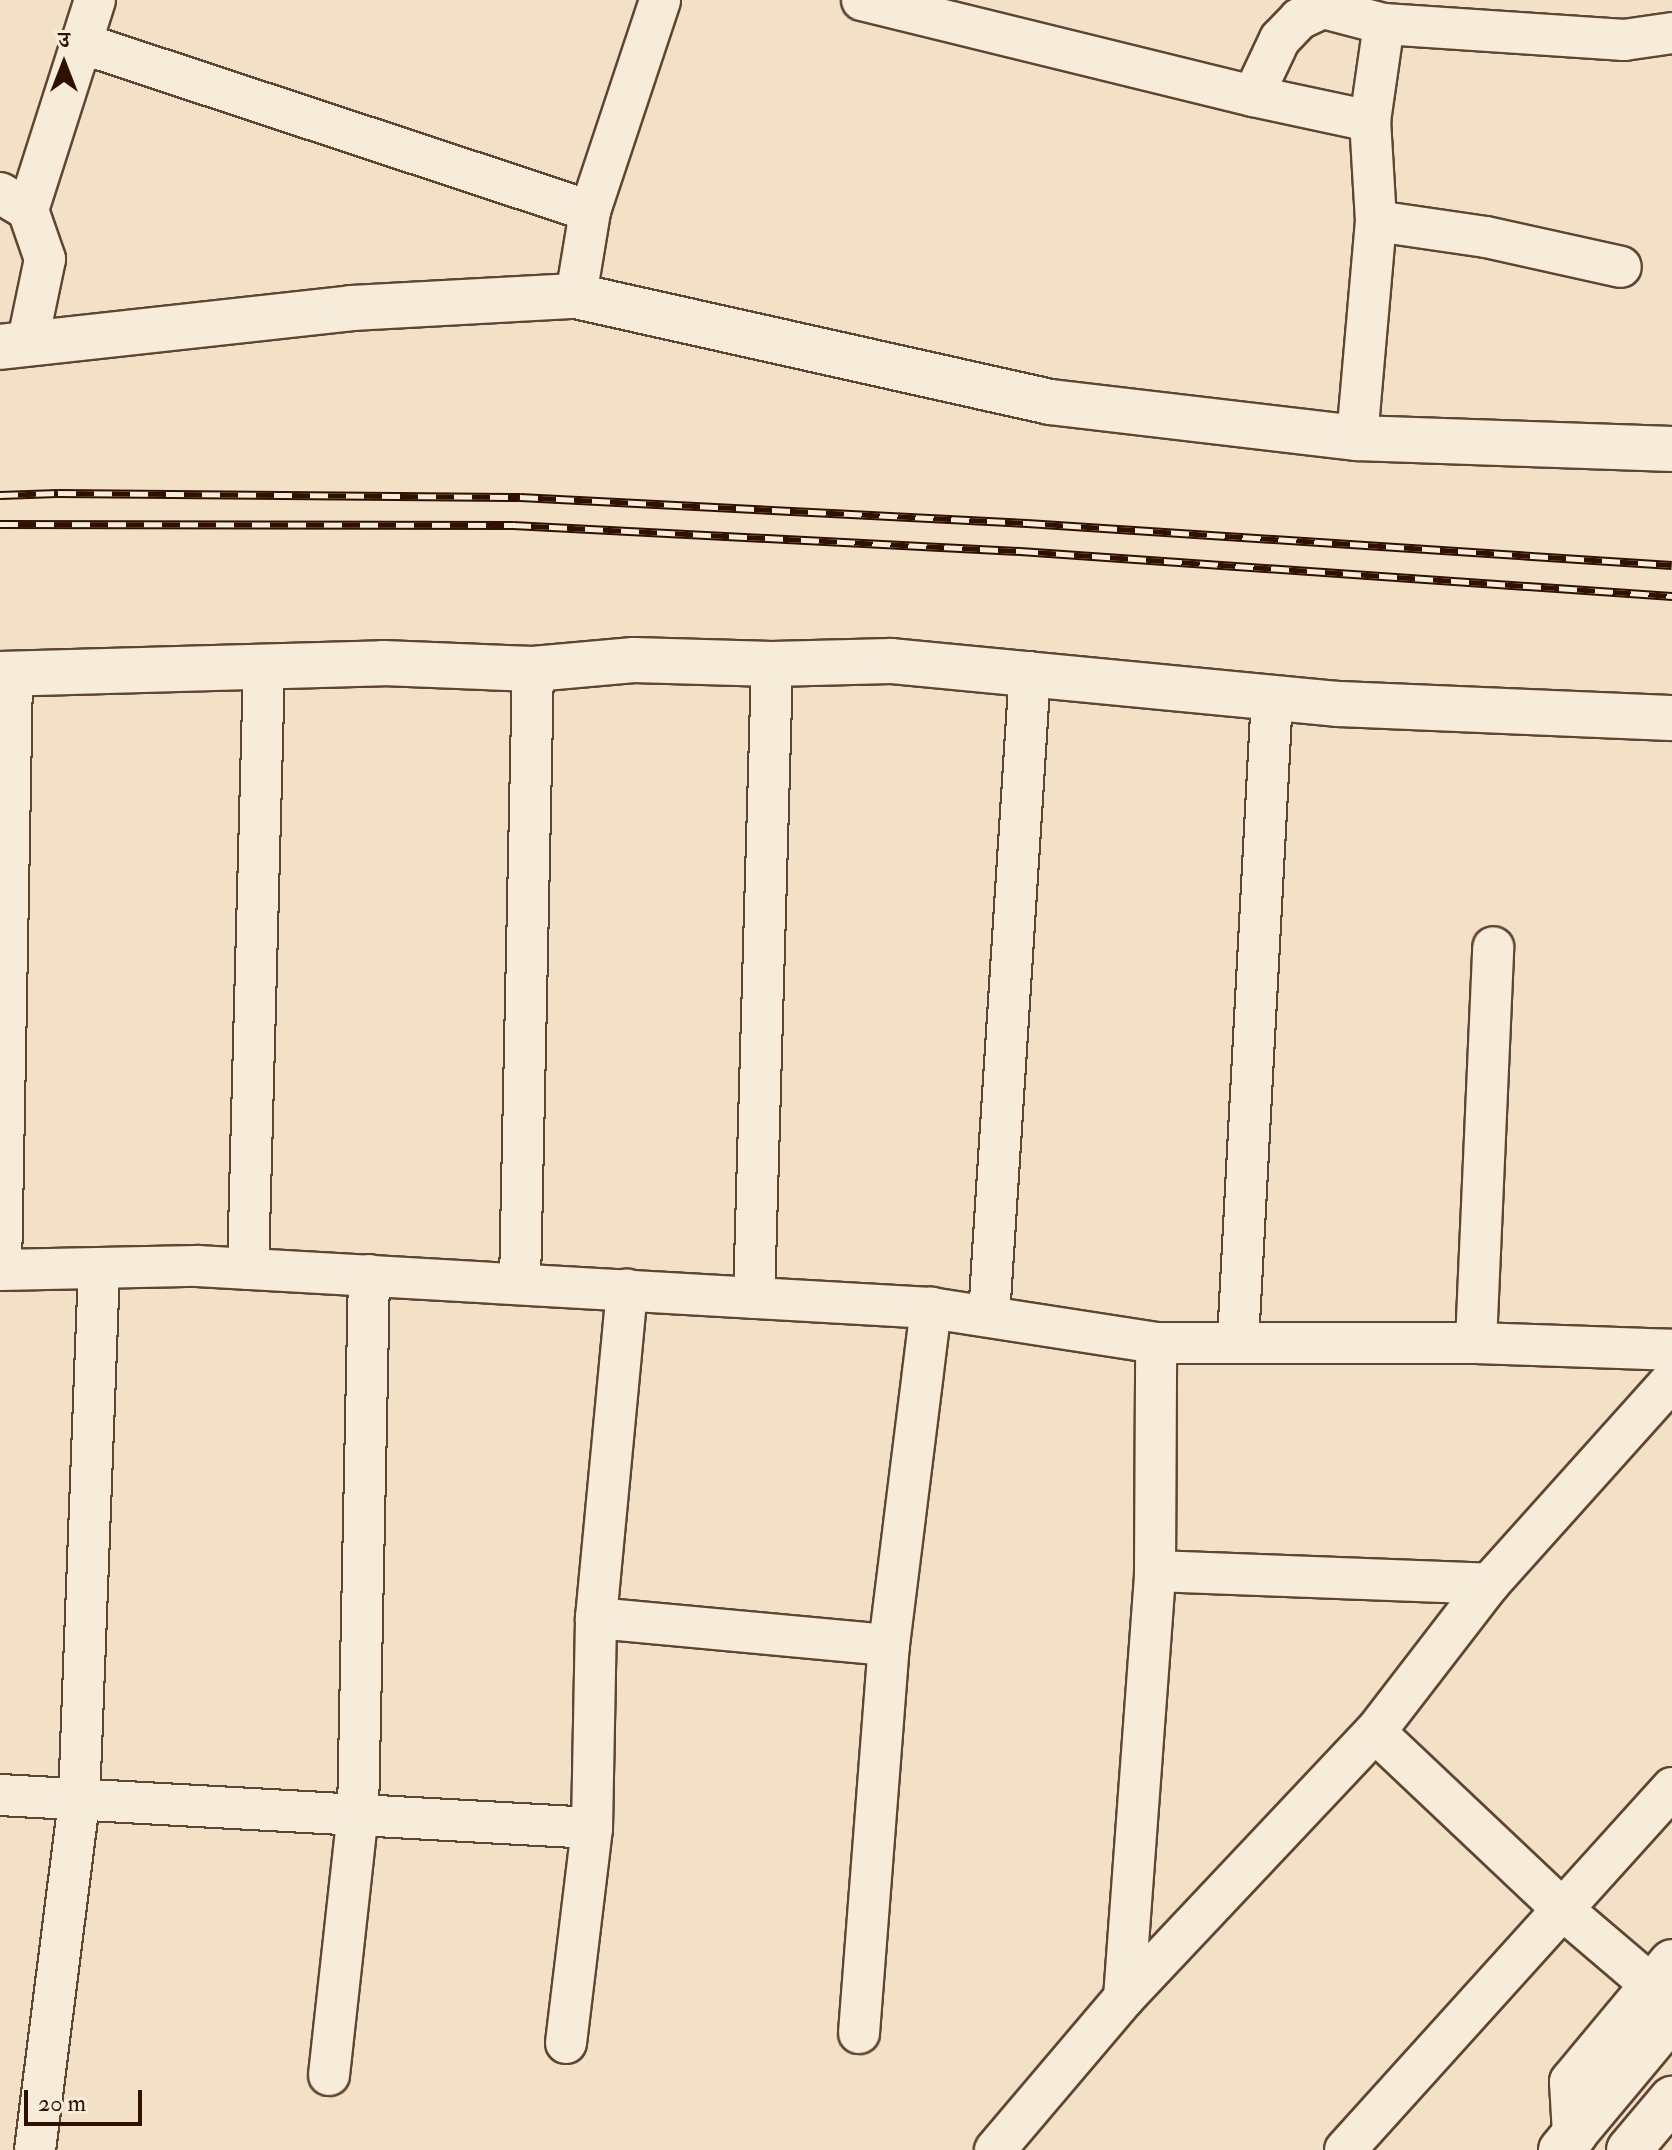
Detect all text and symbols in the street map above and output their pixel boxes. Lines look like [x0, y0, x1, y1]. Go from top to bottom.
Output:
north arrow [24, 24, 104, 104]
text: उ [58, 26, 70, 54]
scale bar [28, 2074, 146, 2124]
text: 20 m [38, 2088, 86, 2119]

